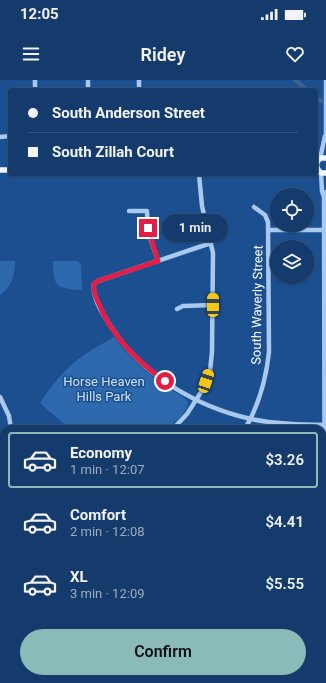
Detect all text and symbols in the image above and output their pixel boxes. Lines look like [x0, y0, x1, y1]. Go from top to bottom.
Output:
text: 12:05 [20, 5, 59, 23]
icon: menu [20, 43, 42, 65]
icon: heart [284, 43, 306, 65]
text: Ridey [141, 44, 185, 65]
text: South Anderson Street [52, 104, 205, 122]
text: South Zillah Court [52, 143, 174, 161]
map controls [270, 188, 314, 284]
button: locate [270, 188, 314, 232]
callout: 1 min [162, 214, 228, 242]
route end [139, 219, 157, 237]
text: 1 min [179, 220, 211, 235]
button: layers [270, 240, 314, 284]
street label: South Waverly Street [248, 245, 266, 365]
car [207, 293, 219, 317]
car [197, 368, 215, 394]
route start [156, 372, 174, 390]
park label: Horse Heaven Hills Park [63, 374, 145, 404]
icon: car [22, 442, 58, 478]
text: Economy [70, 444, 132, 462]
text: $3.26 [265, 451, 304, 469]
text: 1 min · 12:07 [70, 462, 145, 477]
icon: car [22, 504, 58, 540]
text: Comfort [70, 506, 126, 524]
text: $4.41 [265, 513, 304, 531]
text: 2 min · 12:08 [70, 524, 145, 539]
icon: car [22, 566, 58, 602]
text: XL [70, 568, 88, 586]
text: $5.55 [265, 575, 304, 593]
text: 3 min · 12:09 [70, 586, 145, 601]
button: Confirm [20, 629, 306, 675]

